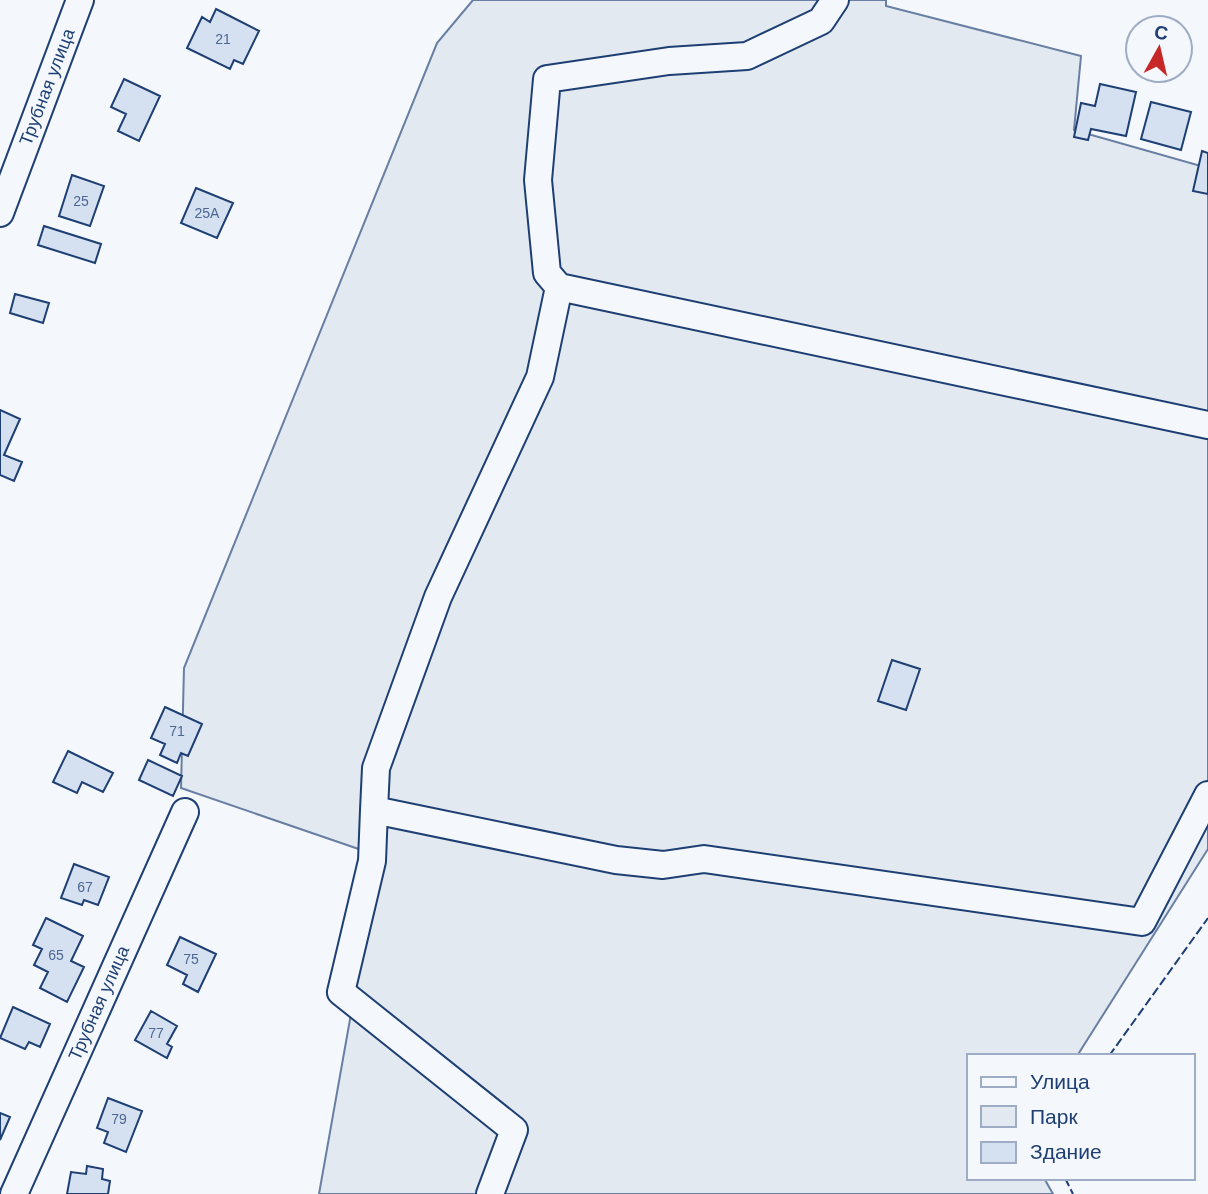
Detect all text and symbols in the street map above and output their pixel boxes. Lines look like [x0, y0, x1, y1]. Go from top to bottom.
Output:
north arrow [1124, 14, 1194, 84]
text: С [1153, 21, 1170, 44]
street label: Трубная улица [16, 25, 79, 148]
house number: 21 [215, 31, 231, 47]
house number: 25 [73, 193, 89, 209]
house number: 25А [195, 205, 220, 221]
house number: 71 [169, 723, 185, 739]
house number: 67 [77, 879, 93, 895]
street label: Трубная улица [65, 942, 134, 1063]
house number: 65 [48, 947, 64, 963]
house number: 75 [183, 951, 199, 967]
house number: 77 [148, 1025, 164, 1041]
legend [967, 1054, 1194, 1180]
text: Улица [1030, 1070, 1090, 1093]
text: Парк [1030, 1105, 1078, 1128]
house number: 79 [111, 1111, 127, 1127]
text: Здание [1030, 1140, 1102, 1163]

